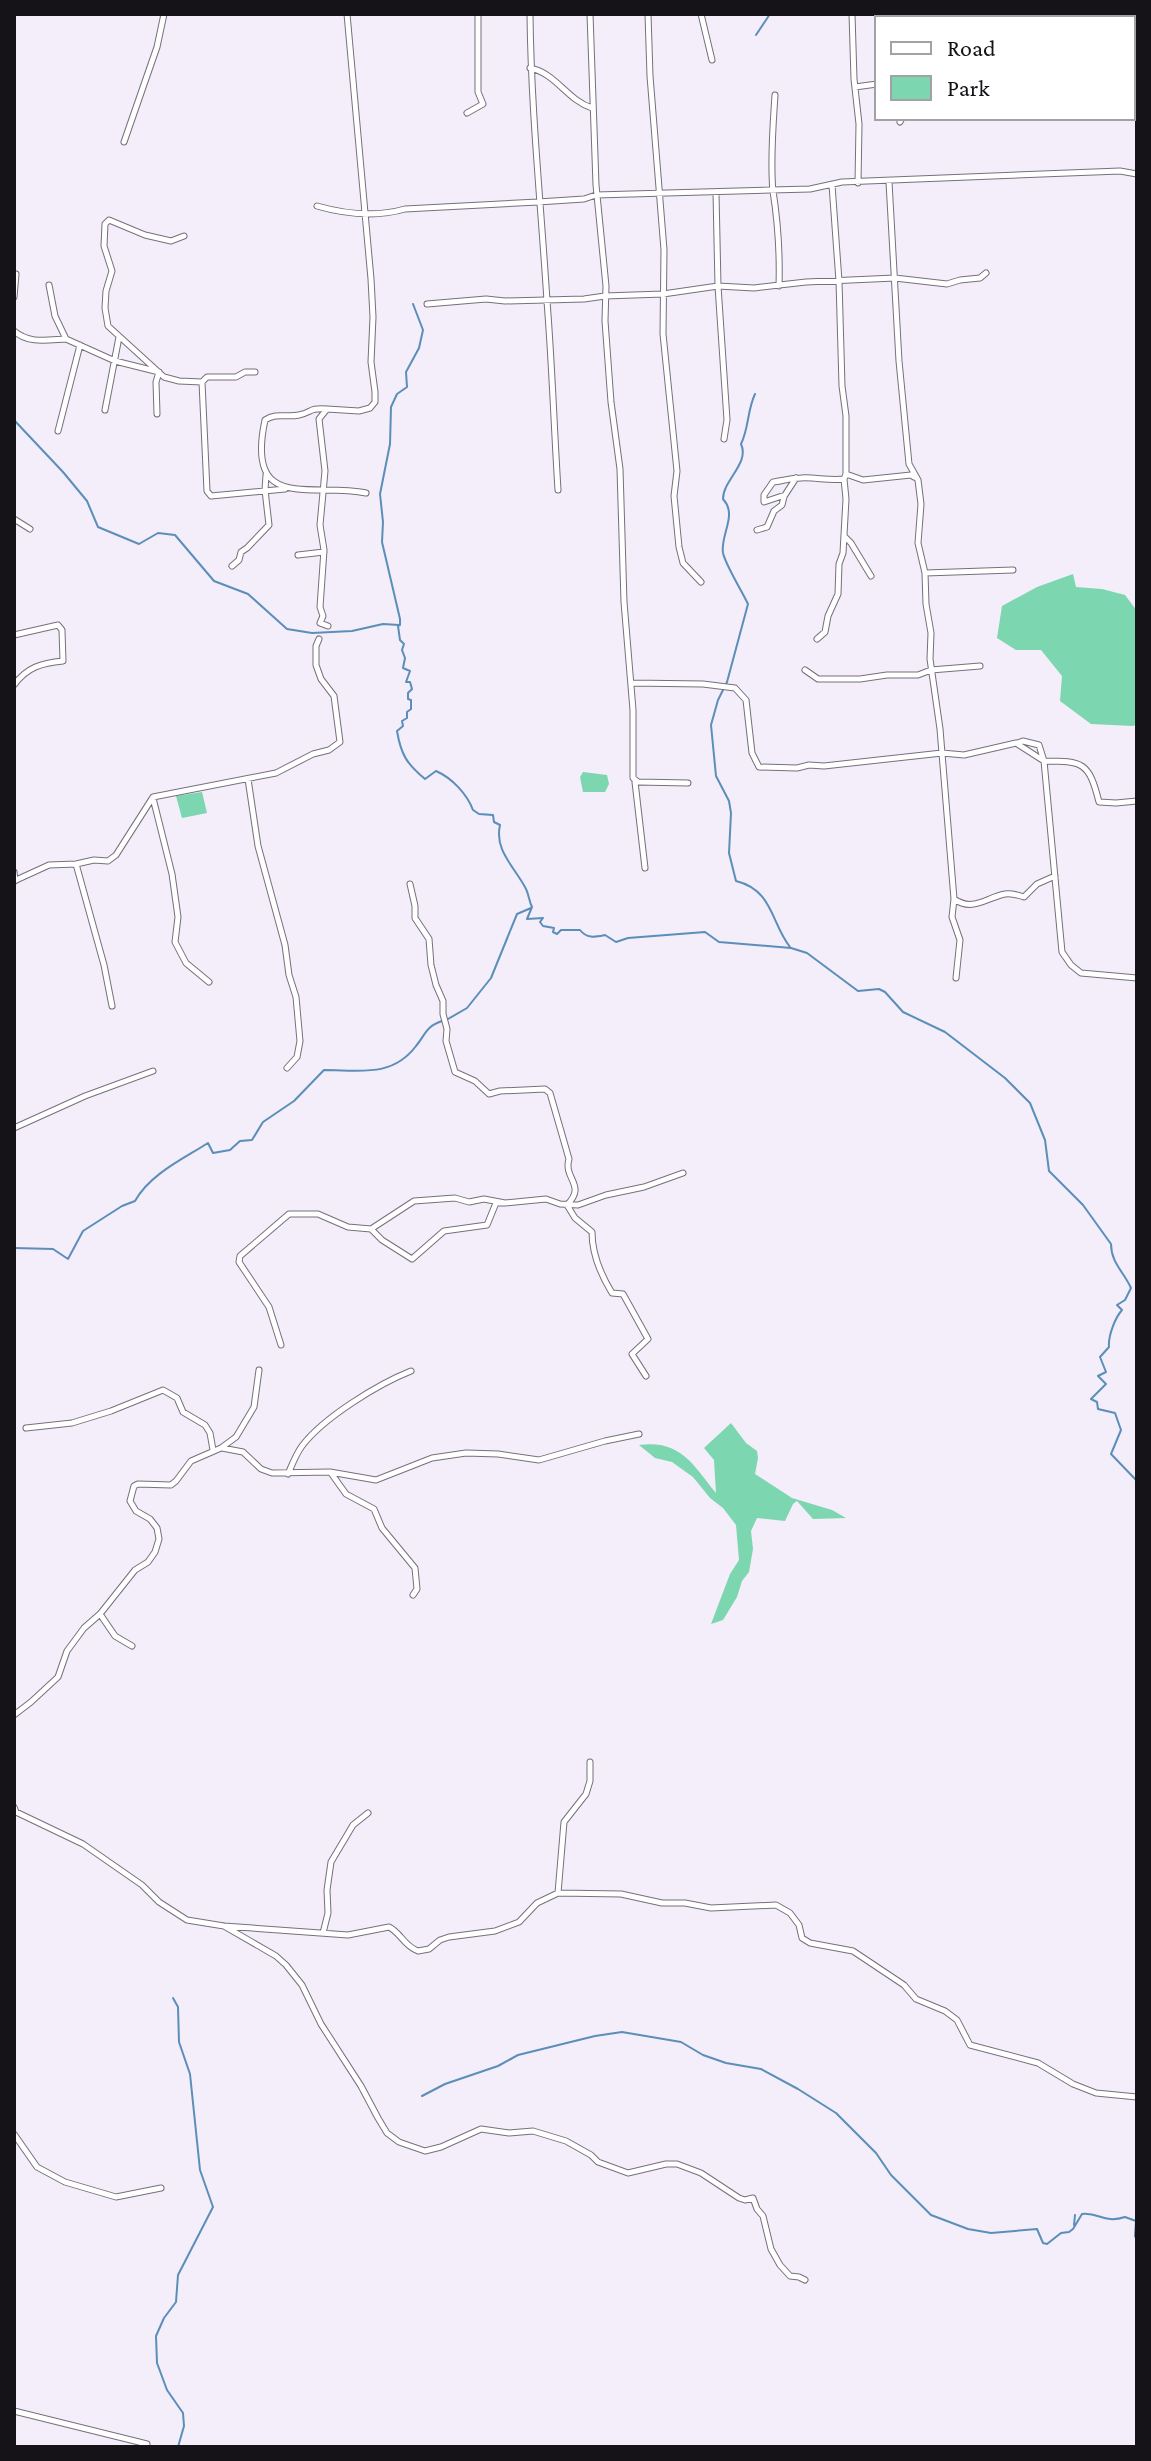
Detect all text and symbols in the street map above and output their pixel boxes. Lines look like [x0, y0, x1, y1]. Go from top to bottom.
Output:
legend [875, 16, 1135, 120]
text: Road [947, 34, 996, 61]
text: Park [947, 74, 990, 101]

